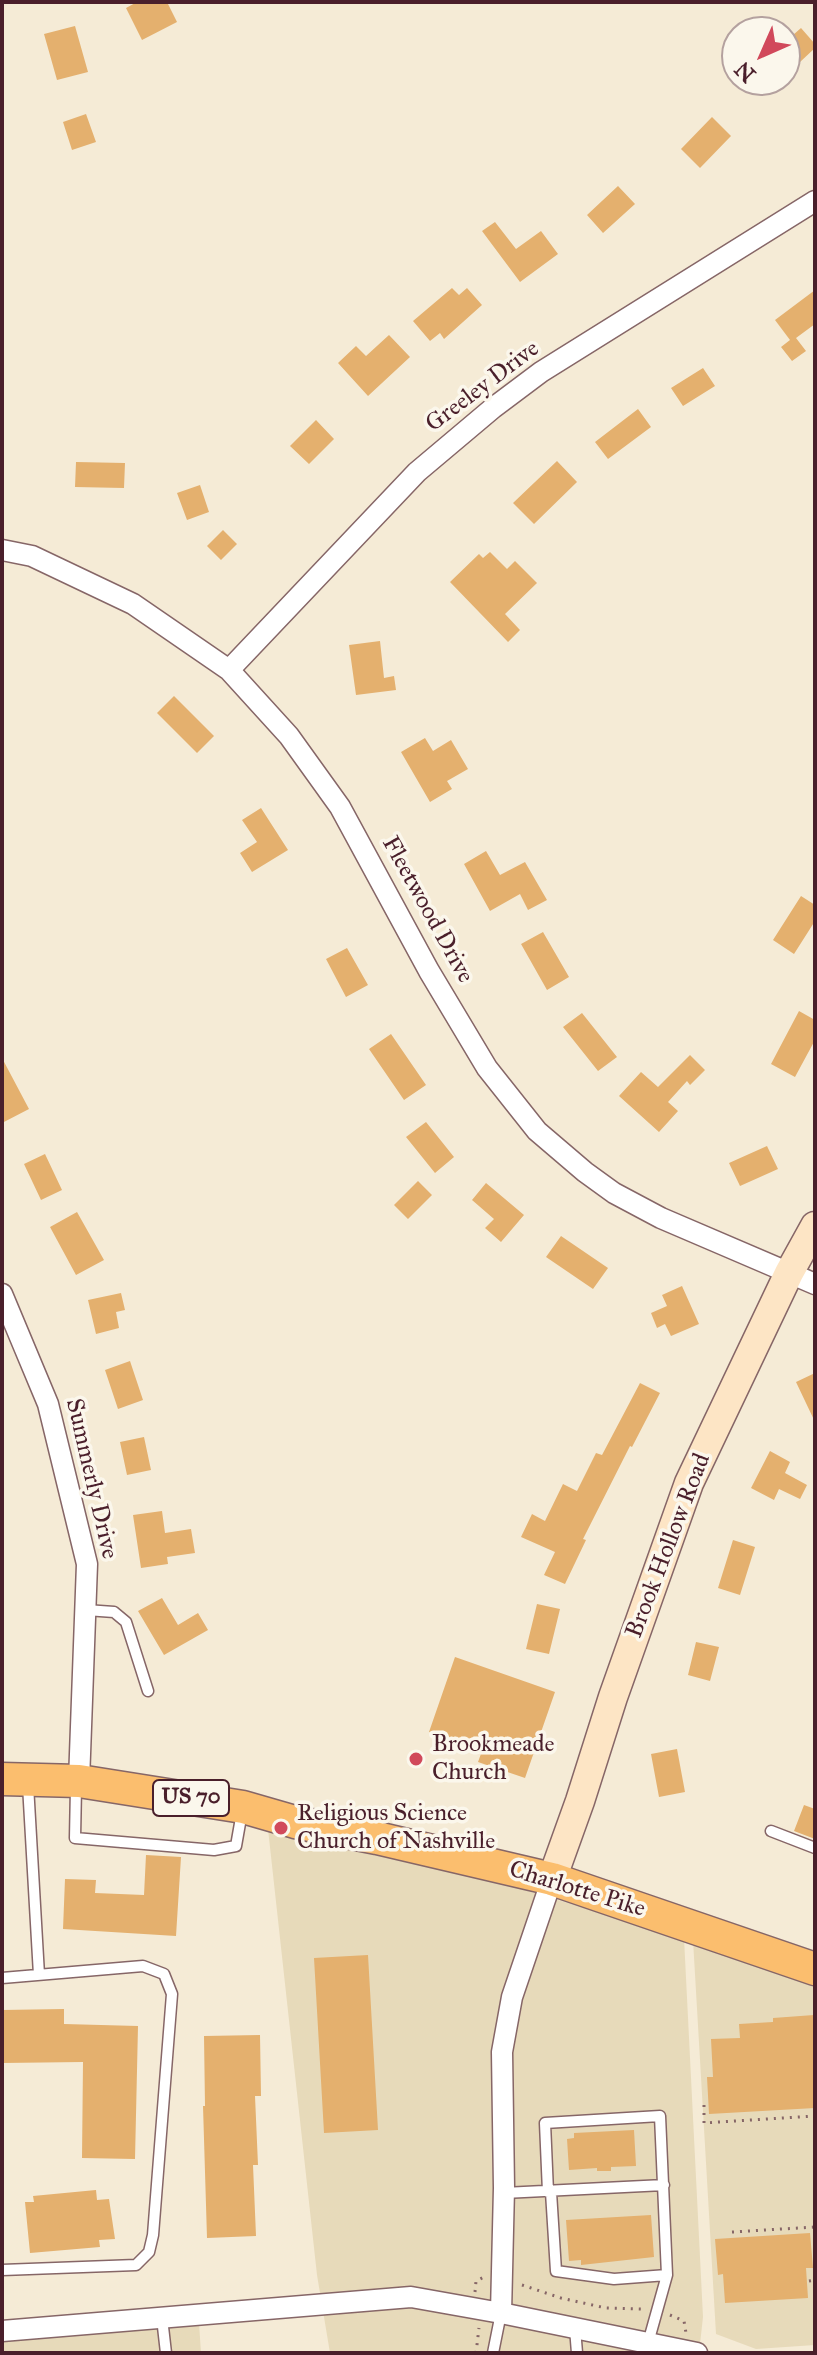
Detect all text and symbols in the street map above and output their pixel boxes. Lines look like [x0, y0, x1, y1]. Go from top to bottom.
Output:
north arrow [721, 16, 801, 96]
text: N [729, 56, 761, 88]
street label: Greeley Drive [421, 335, 545, 439]
street label: Fleetwood Drive [375, 832, 479, 988]
street label: Summerly Drive [59, 1396, 123, 1562]
street label: Brook Hollow Road [621, 1450, 717, 1642]
place label: Brookmeade Church [432, 1731, 554, 1787]
marker: Brookmeade Church [407, 1750, 425, 1768]
road number: US 70 [153, 1780, 229, 1816]
place label: Religious Science Church of Nashville [297, 1800, 495, 1856]
marker: Religious Science Church of Nashville [272, 1819, 290, 1837]
street label: Charlotte Pike [505, 1856, 649, 1924]

